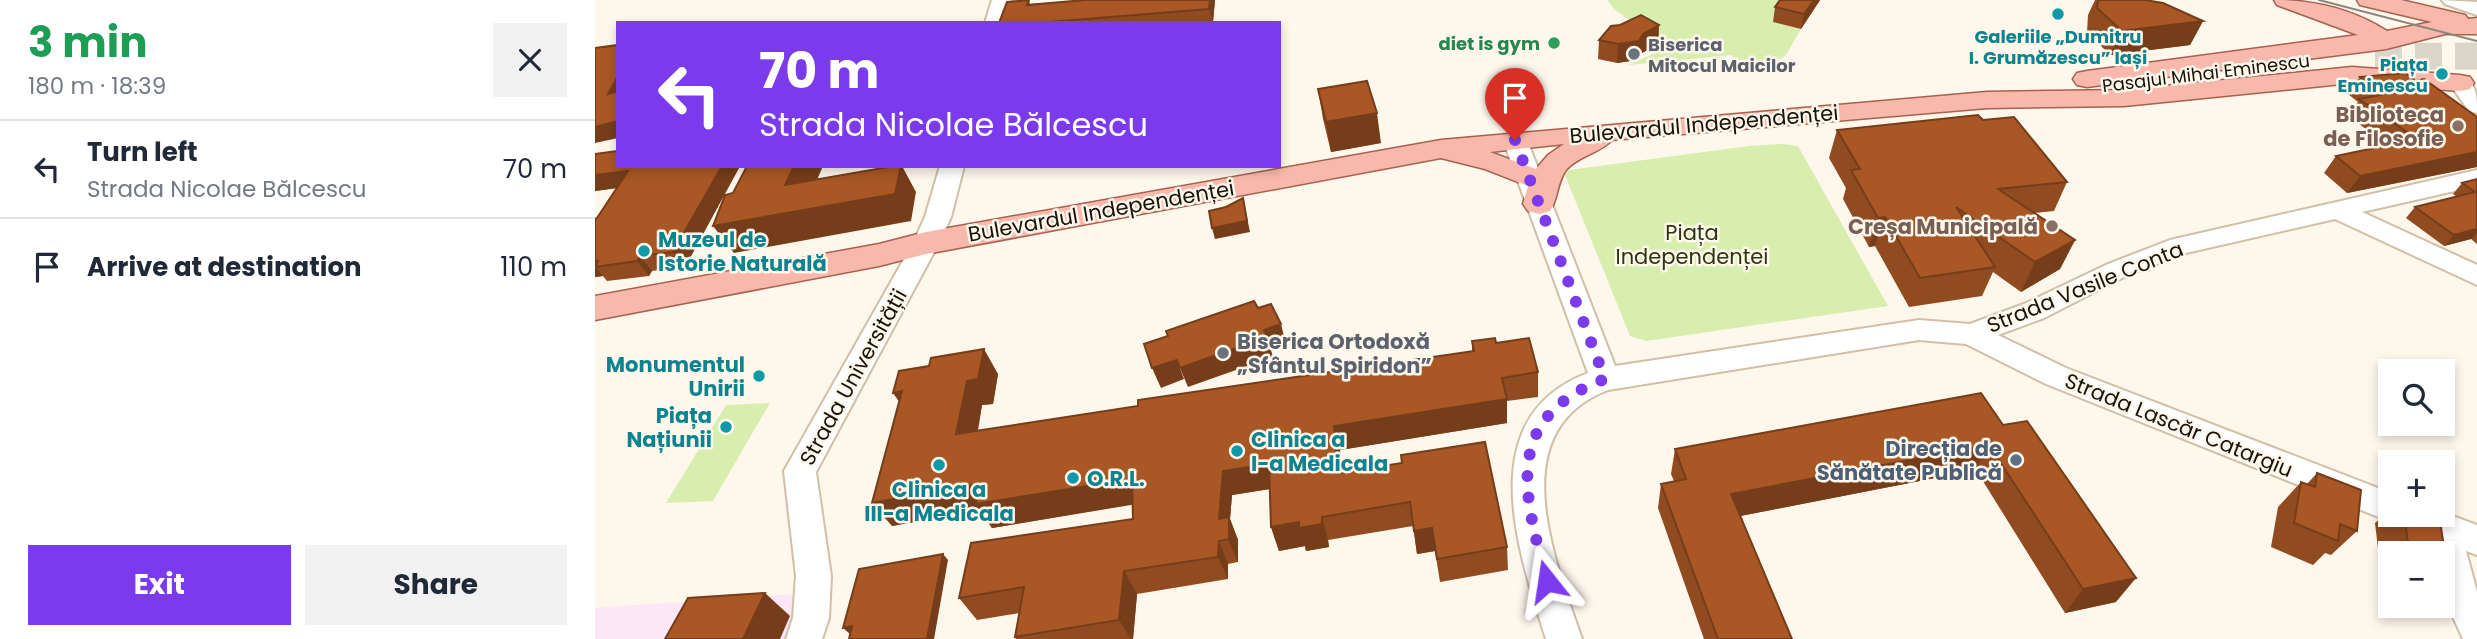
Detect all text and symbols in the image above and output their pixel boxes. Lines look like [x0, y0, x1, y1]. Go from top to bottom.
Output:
marker: Galeriile „Dumitru I. Grumăzescu” Iași [2050, 6, 2066, 22]
text: 3 min [28, 13, 148, 72]
button: close [493, 23, 567, 97]
place label: Galeriile „Dumitru I. Grumăzescu” Iași [1969, 24, 2147, 70]
place label: diet is gym [1438, 31, 1540, 56]
place label: Biserica Mitocul Maicilor [1648, 32, 1796, 78]
marker: diet is gym [1546, 35, 1562, 51]
text: 70 m [759, 37, 879, 105]
marker: Biserica Mitocul Maicilor [1626, 46, 1642, 62]
street label: Pasajul Mihai Eminescu [2101, 48, 2311, 98]
icon: left [644, 49, 735, 140]
place label: Piața Eminescu [2338, 52, 2428, 98]
marker: Piața Eminescu [2434, 66, 2450, 82]
pin [1485, 68, 1545, 140]
text: 180 m · 18:39 [28, 70, 166, 102]
icon: arrive [1496, 79, 1534, 117]
street label: Bulevardul Independenței [1568, 98, 1840, 150]
place label: Biblioteca de Filosofie [2323, 100, 2444, 153]
text: Strada Nicolae Bălcescu [759, 102, 1148, 147]
marker: Biblioteca de Filosofie [2450, 118, 2466, 134]
text: Turn left [87, 134, 198, 170]
icon: left [28, 150, 66, 188]
text: 70 m [503, 151, 567, 187]
text: Strada Nicolae Bălcescu [87, 173, 367, 205]
street label: Bulevardul Independenței [966, 173, 1236, 249]
place label: Creșa Municipală [1848, 212, 2038, 241]
park label: Piața Independenței [1616, 218, 1768, 271]
marker: Creșa Municipală [2044, 218, 2060, 234]
place label: Muzeul de Istorie Naturală [658, 225, 827, 278]
street label: Strada Vasile Conta [1983, 234, 2187, 340]
marker: Muzeul de Istorie Naturală [636, 243, 652, 259]
icon: arrive [28, 248, 66, 286]
text: Arrive at destination [87, 249, 362, 285]
text: 110 m [500, 249, 567, 285]
street label: Strada Universității [792, 284, 914, 470]
place label: Biserica Ortodoxă „Sfântul Spiridon” [1237, 327, 1432, 380]
marker: Biserica Ortodoxă „Sfântul Spiridon” [1215, 345, 1231, 361]
place label: Monumentul Unirii [606, 350, 745, 403]
map controls [2378, 359, 2455, 618]
button: search [2378, 359, 2455, 436]
street label: Strada Lascăr Catargiu [2061, 366, 2297, 484]
marker: Monumentul Unirii [751, 368, 767, 384]
place label: Piața Națiunii [627, 401, 712, 454]
marker: Piața Națiunii [718, 419, 734, 435]
place label: Clinica a I-a Medicala [1251, 425, 1388, 478]
place label: Direcția de Sănătate Publică [1817, 434, 2002, 487]
marker: Clinica a I-a Medicala [1229, 443, 1245, 459]
button: + [2378, 450, 2455, 527]
marker: Direcția de Sănătate Publică [2008, 452, 2024, 468]
marker: Clinica a III-a Medicala [931, 457, 947, 473]
place label: O.R.L. [1087, 464, 1145, 493]
marker: O.R.L. [1065, 470, 1081, 486]
place label: Clinica a III-a Medicala [864, 475, 1014, 528]
button: − [2378, 541, 2455, 618]
position arrow [1510, 544, 1584, 618]
button: Exit [28, 545, 291, 625]
button: Share [305, 545, 567, 625]

